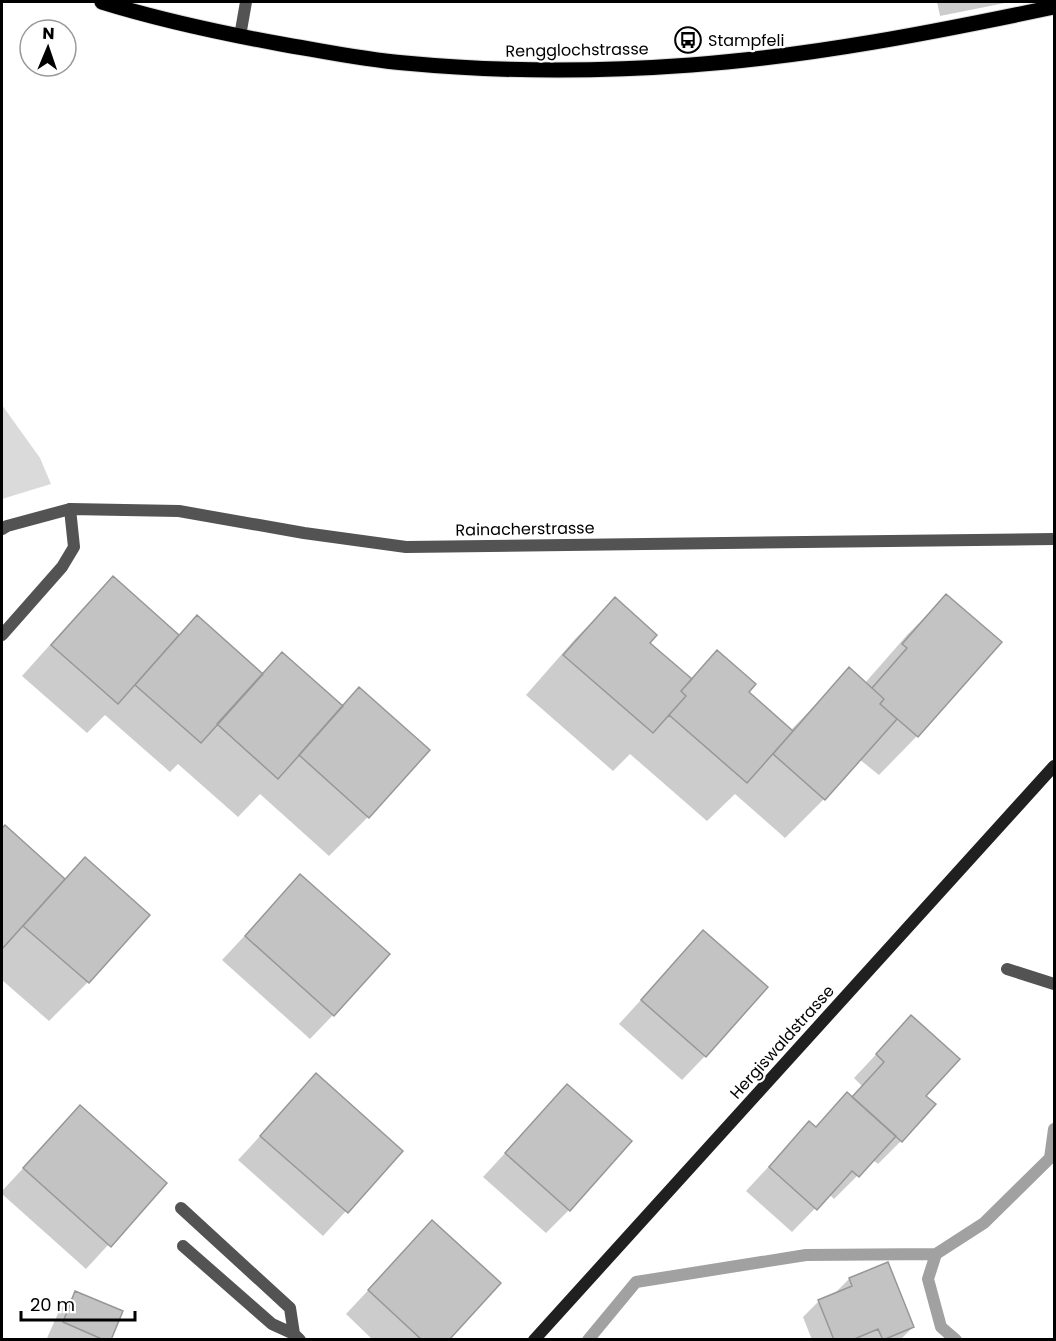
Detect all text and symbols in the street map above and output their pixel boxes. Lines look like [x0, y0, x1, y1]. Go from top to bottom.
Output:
north arrow [18, 18, 78, 78]
text: N [42, 22, 55, 45]
bus stop icon: Stampfeli [673, 25, 703, 55]
place label: Stampfeli [708, 29, 784, 52]
street label: Rengglochstrasse [505, 37, 649, 63]
street label: Rainacherstrasse [455, 516, 595, 542]
street label: Hergiswaldstrasse [724, 980, 840, 1104]
scale bar [21, 1284, 135, 1322]
text: 20 m [30, 1292, 75, 1317]

